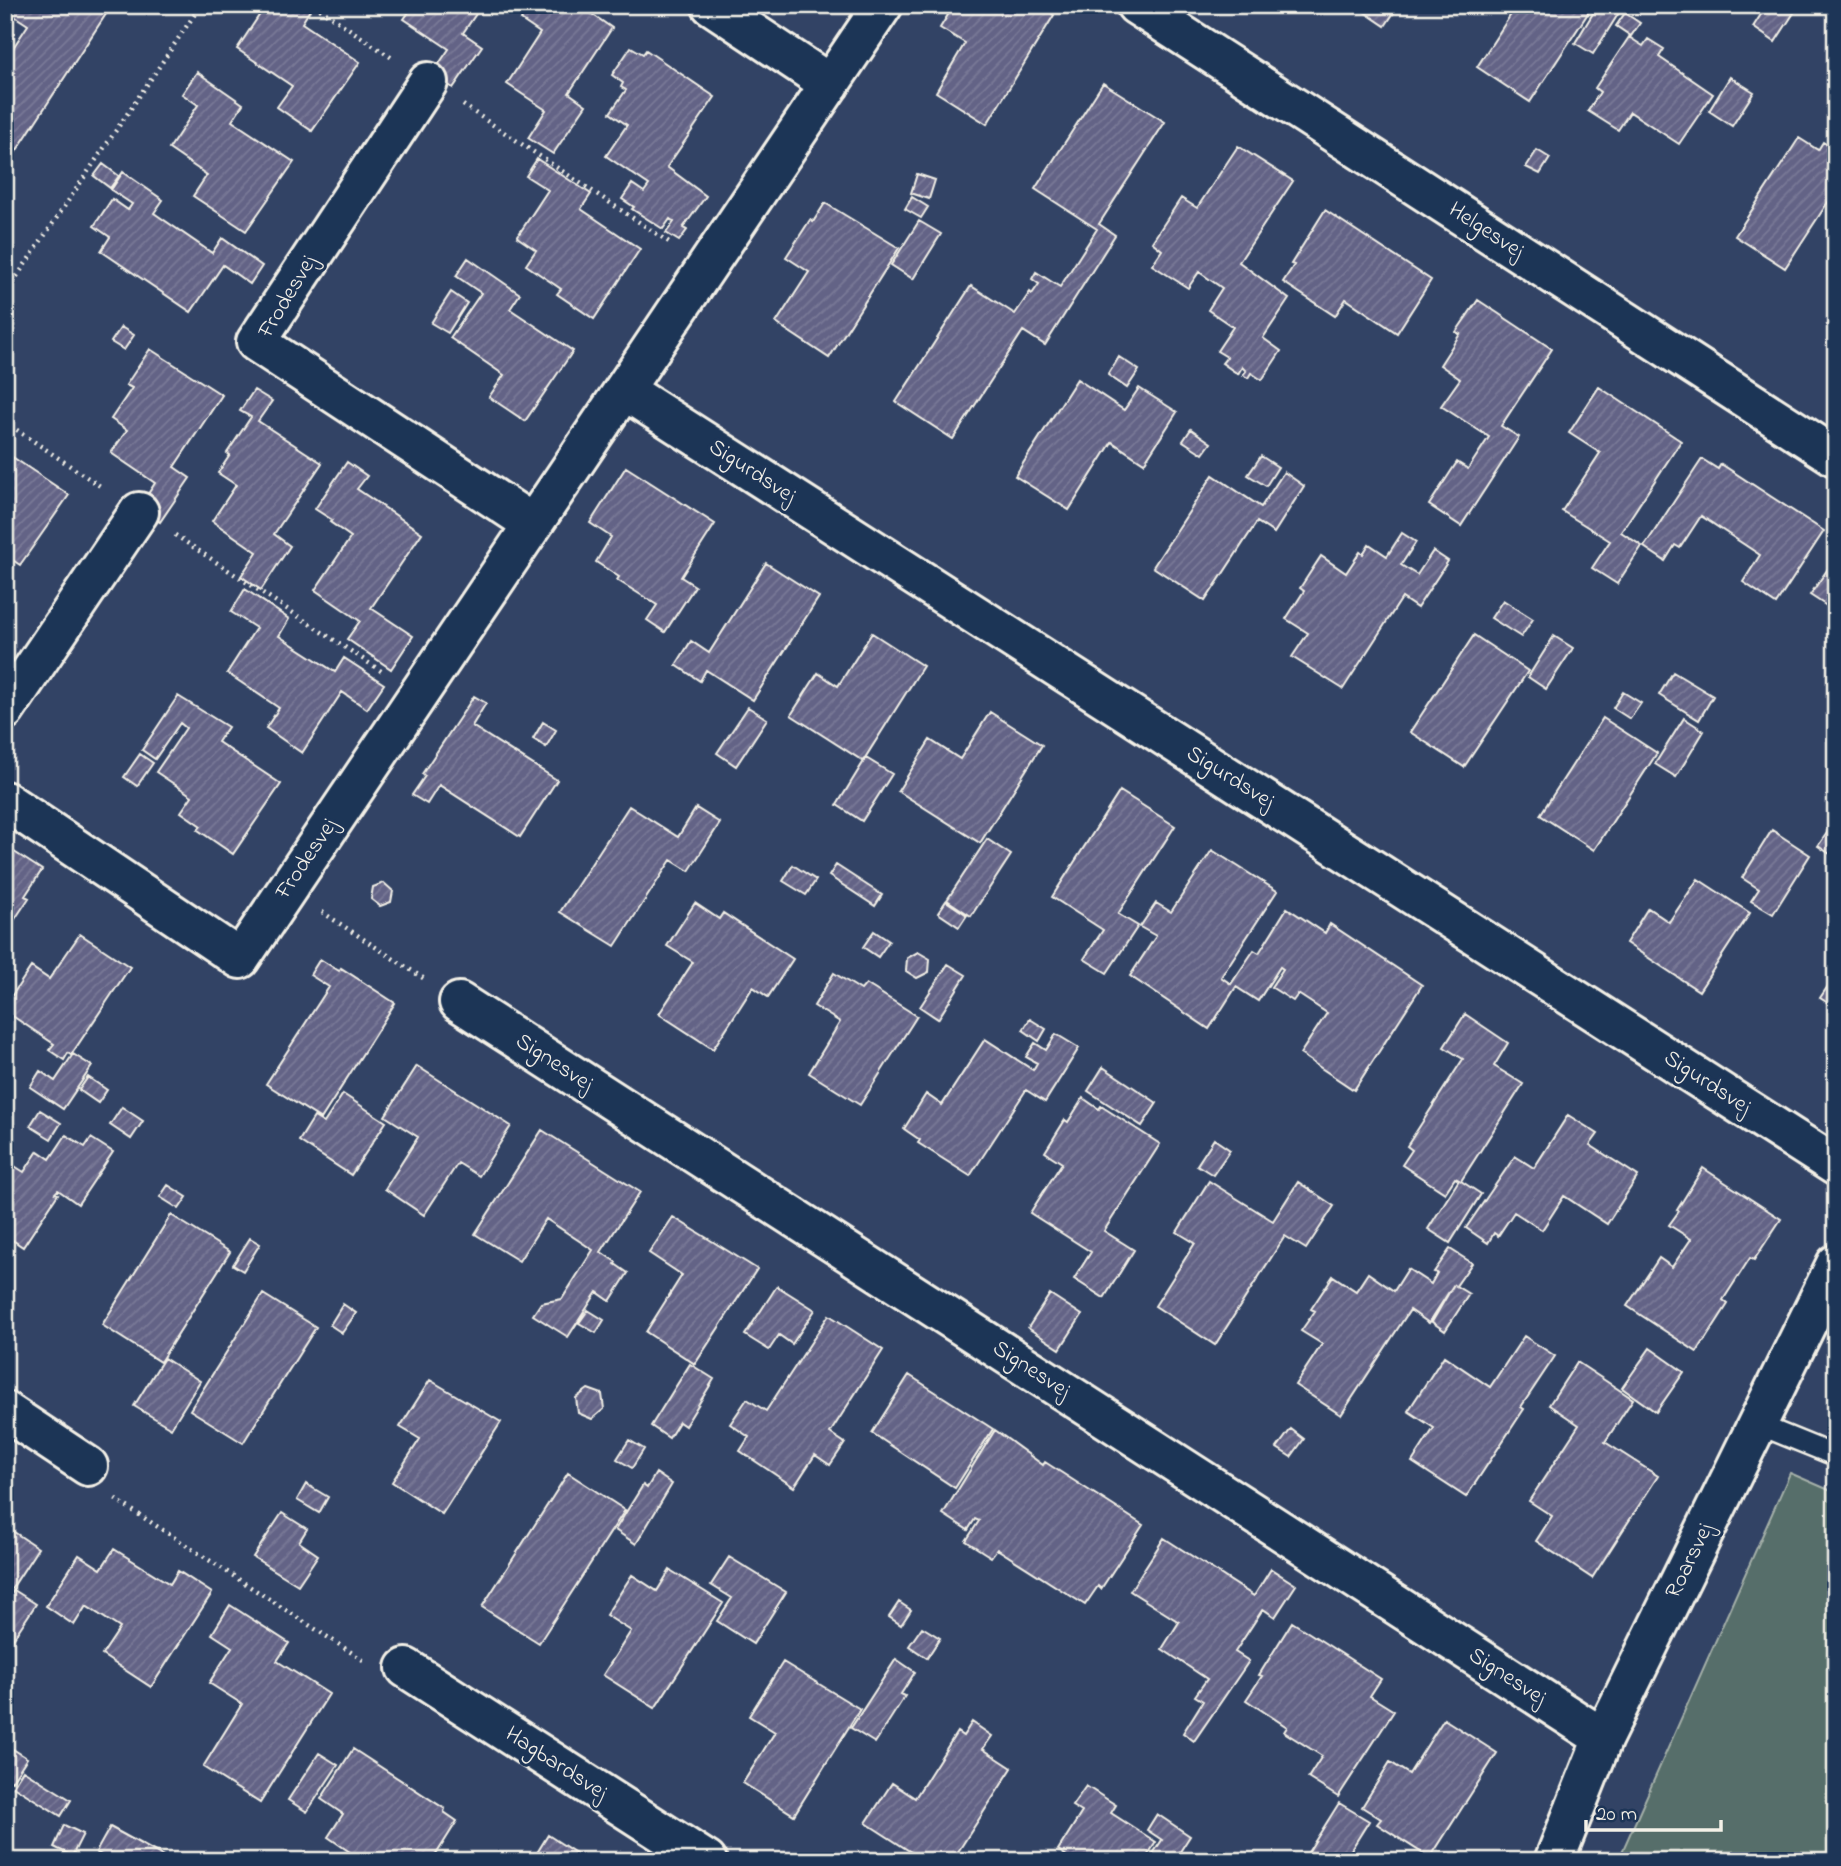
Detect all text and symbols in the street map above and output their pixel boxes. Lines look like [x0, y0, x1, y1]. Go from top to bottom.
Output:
street label: Helgesvej [1441, 194, 1532, 269]
street label: Frodesvej [250, 248, 326, 346]
street label: Sigurdsvej [701, 431, 803, 514]
street label: Sigurdsvej [1179, 738, 1282, 820]
street label: Frodesvej [267, 811, 347, 907]
street label: Signesvej [508, 1025, 601, 1102]
street label: Sigurdsvej [1656, 1042, 1758, 1125]
street label: Signesvej [985, 1332, 1078, 1409]
street label: Roarsvej [1658, 1516, 1723, 1604]
street label: Signesvej [1461, 1639, 1554, 1716]
street label: Hagbardsvej [498, 1719, 615, 1811]
scale bar [1586, 1789, 1720, 1833]
text: 20 m [1596, 1800, 1637, 1830]

